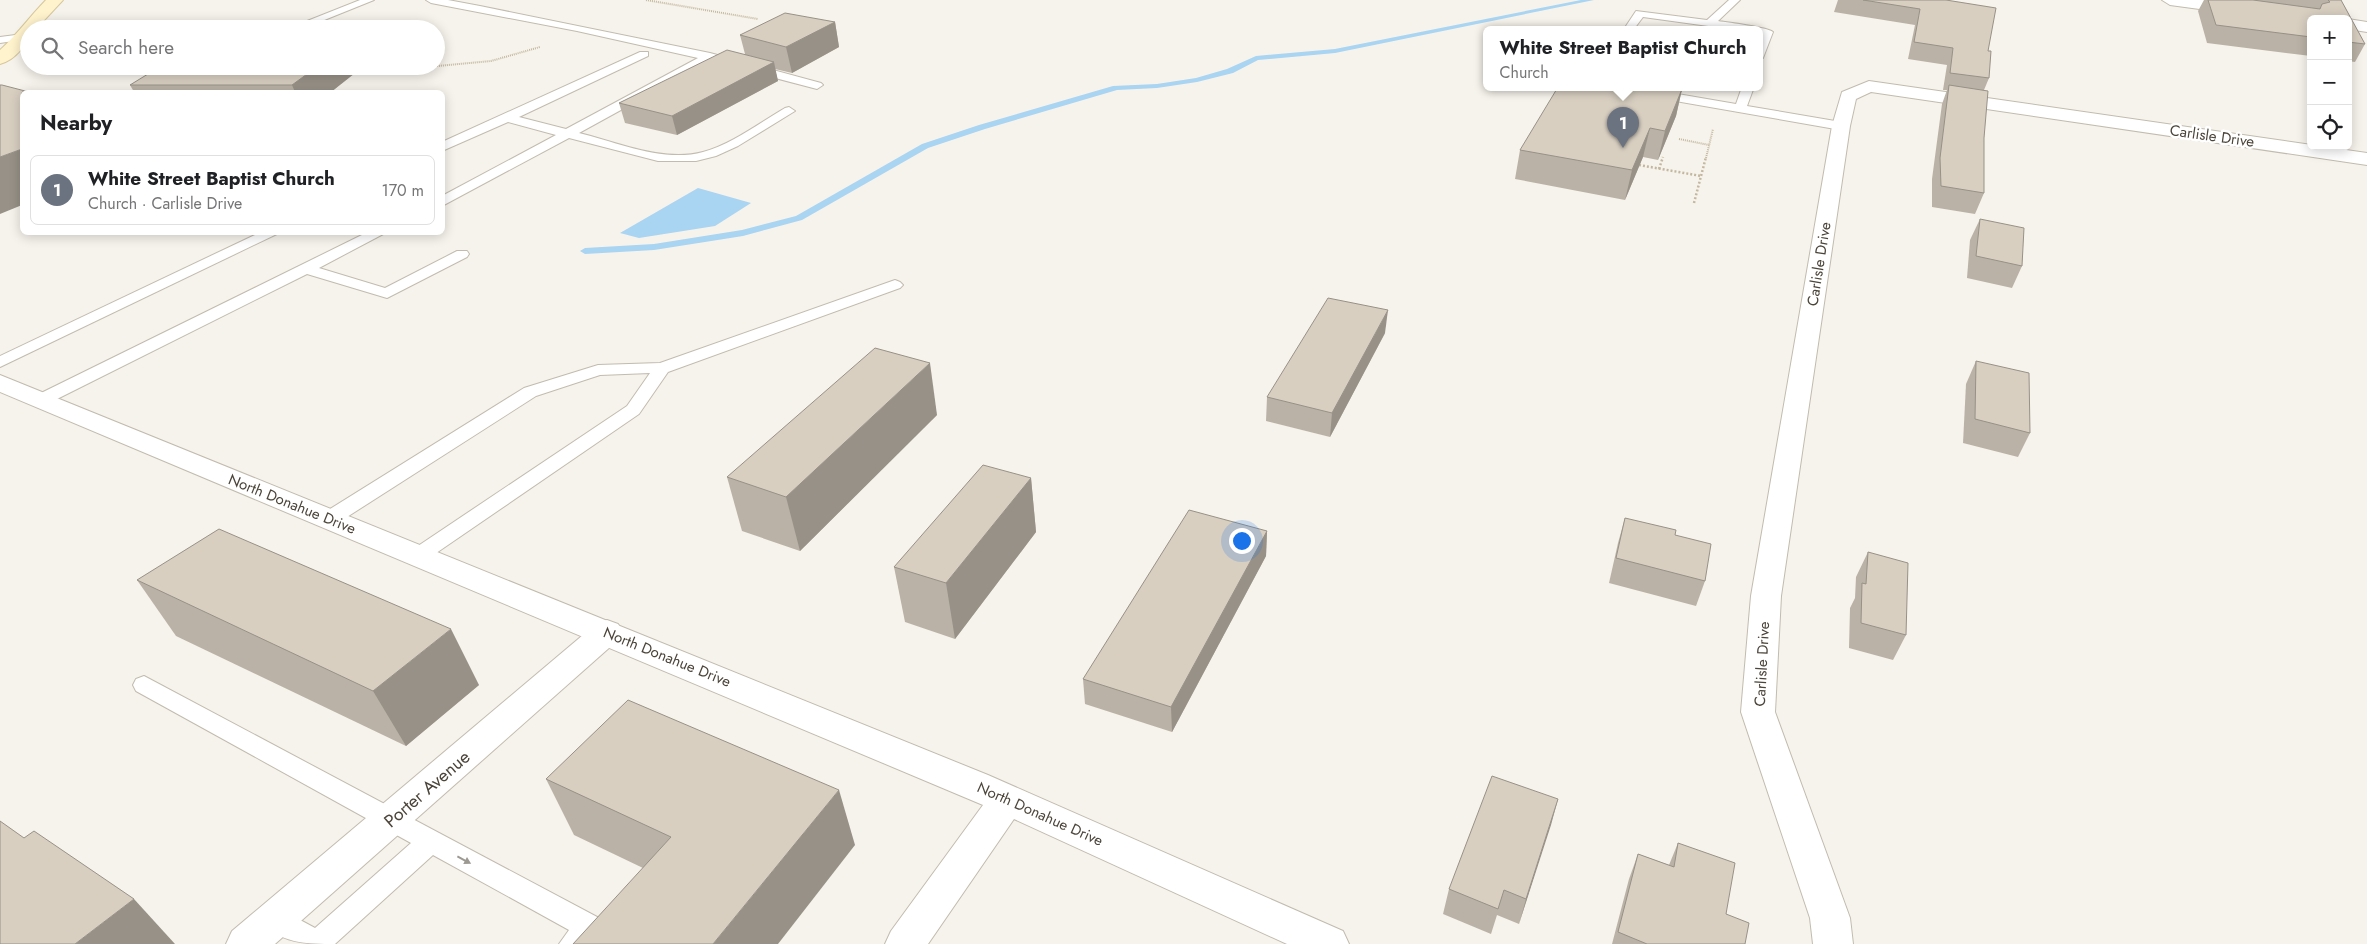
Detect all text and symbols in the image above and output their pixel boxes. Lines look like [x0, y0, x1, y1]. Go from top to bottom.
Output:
map controls [2307, 15, 2352, 150]
button: + [2307, 15, 2352, 60]
search box [20, 20, 445, 75]
popup [1483, 26, 1763, 91]
icon: search [38, 34, 66, 62]
text: Search here [78, 34, 174, 61]
text: White Street Baptist Church [1500, 34, 1746, 61]
button: − [2307, 60, 2352, 105]
text: Church [1500, 61, 1549, 84]
button: locate [2307, 105, 2352, 150]
pin: 1 [1607, 107, 1639, 148]
text: Nearby [40, 108, 112, 138]
street label: Carlisle Drive [2168, 119, 2256, 153]
text: White Street Baptist Church [88, 165, 335, 192]
text: 1 [53, 179, 61, 202]
text: 170 m [382, 179, 424, 202]
text: Church · Carlisle Drive [88, 192, 242, 215]
street label: Carlisle Drive [1801, 220, 1837, 308]
street label: North Donahue Drive [225, 468, 359, 540]
your location [1229, 528, 1255, 554]
street label: North Donahue Drive [600, 621, 734, 693]
street label: Carlisle Drive [1749, 621, 1775, 707]
street label: Porter Avenue [378, 744, 476, 834]
street label: North Donahue Drive [974, 776, 1107, 852]
one-way arrow [458, 855, 471, 864]

